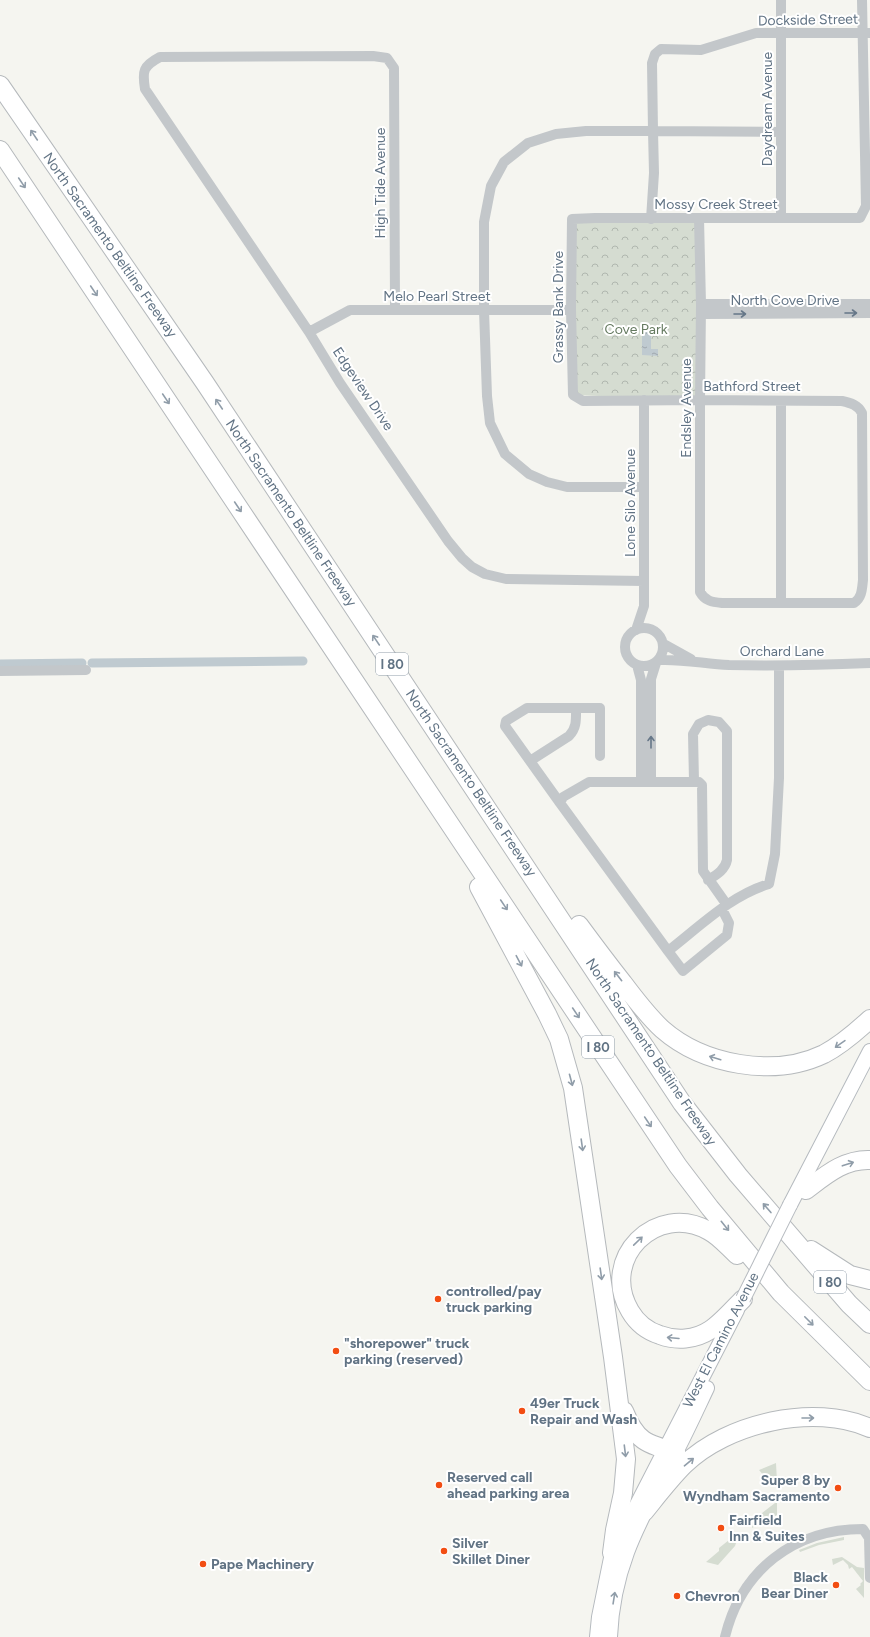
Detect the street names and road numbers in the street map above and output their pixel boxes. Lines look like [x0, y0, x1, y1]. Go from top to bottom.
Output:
street label: Dockside Street [758, 11, 858, 29]
street label: Daydream Avenue [759, 51, 776, 166]
street label: High Tide Avenue [372, 127, 389, 238]
street label: North Sacramento Beltline Freeway [39, 149, 181, 341]
street label: Mossy Creek Street [654, 196, 778, 213]
street label: Grassy Bank Drive [550, 250, 567, 363]
street label: Melo Pearl Street [383, 288, 491, 305]
street label: North Cove Drive [731, 292, 840, 309]
street label: Edgeview Drive [329, 344, 397, 434]
street label: Endsley Avenue [678, 358, 695, 458]
street label: Bathford Street [703, 378, 801, 395]
street label: North Sacramento Beltline Freeway [222, 416, 360, 610]
street label: Lone Silo Avenue [622, 449, 639, 557]
street label: Orchard Lane [740, 643, 825, 660]
road number: I 80 [376, 653, 408, 675]
street label: North Sacramento Beltline Freeway [402, 686, 540, 880]
street label: North Sacramento Beltline Freeway [582, 955, 720, 1149]
road number: I 80 [582, 1036, 614, 1058]
street label: West El Camino Avenue [679, 1269, 763, 1411]
road number: I 80 [814, 1271, 846, 1293]

